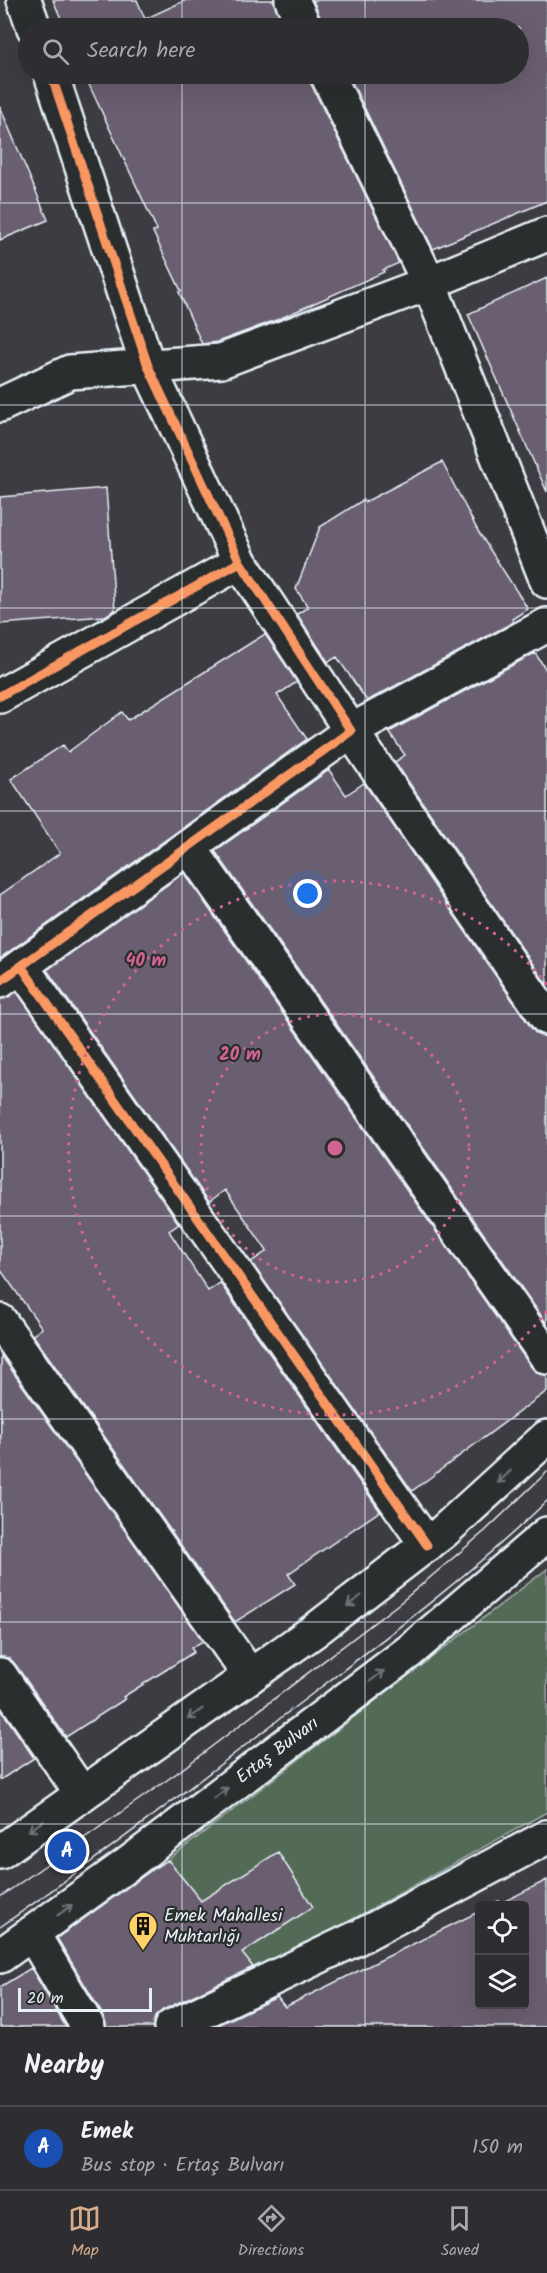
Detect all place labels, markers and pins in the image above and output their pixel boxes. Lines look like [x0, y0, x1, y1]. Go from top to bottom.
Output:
centre of rings [325, 1138, 345, 1158]
pin: A [48, 1828, 86, 1874]
place label: Emek Mahallesi Muhtarlığı [164, 1902, 283, 1952]
building icon: Emek Mahallesi Muhtarlığı [127, 1910, 159, 1952]

